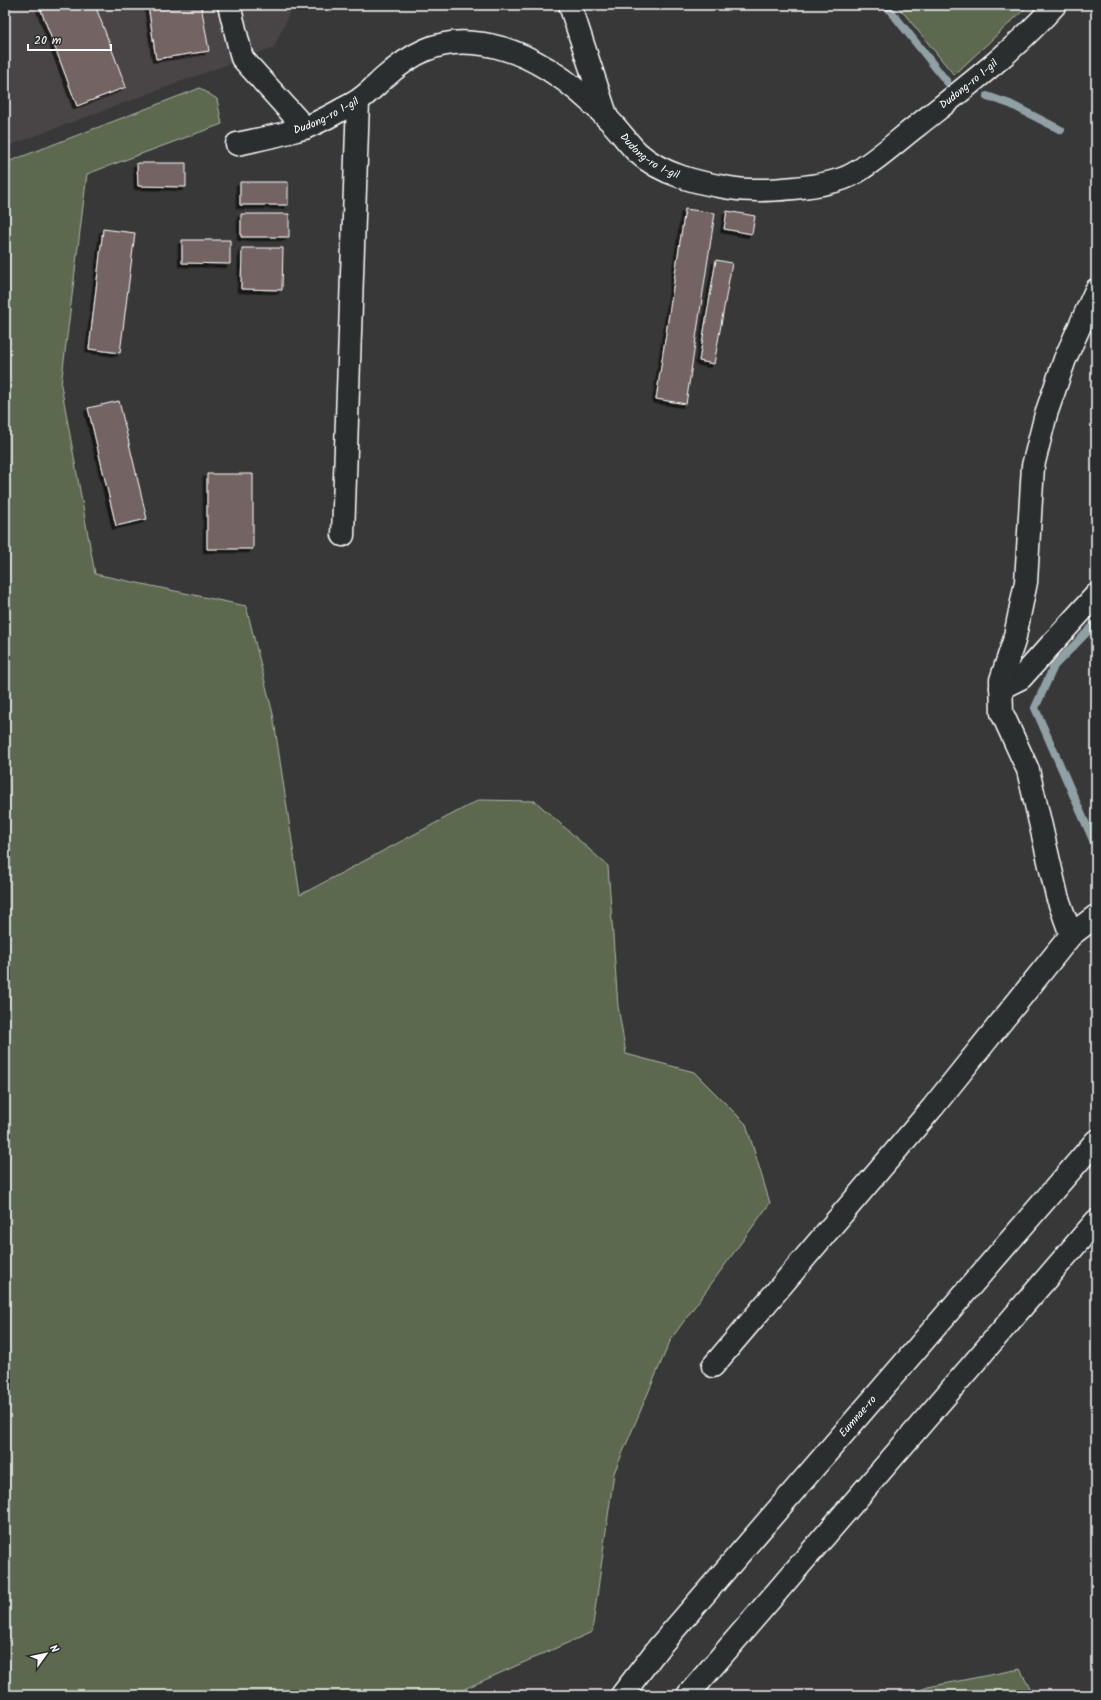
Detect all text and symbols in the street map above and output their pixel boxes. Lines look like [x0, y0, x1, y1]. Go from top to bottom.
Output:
scale bar [28, 26, 111, 52]
text: 20 m [34, 31, 62, 50]
street label: Dudong-ro 1-gil [936, 55, 1003, 114]
street label: Dudong-ro 1-gil [291, 93, 363, 139]
street label: Dudong-ro 1-gil [615, 129, 682, 184]
street label: Eumnae-ro [835, 1392, 881, 1442]
north arrow [26, 1634, 66, 1674]
text: N [44, 1641, 63, 1657]

